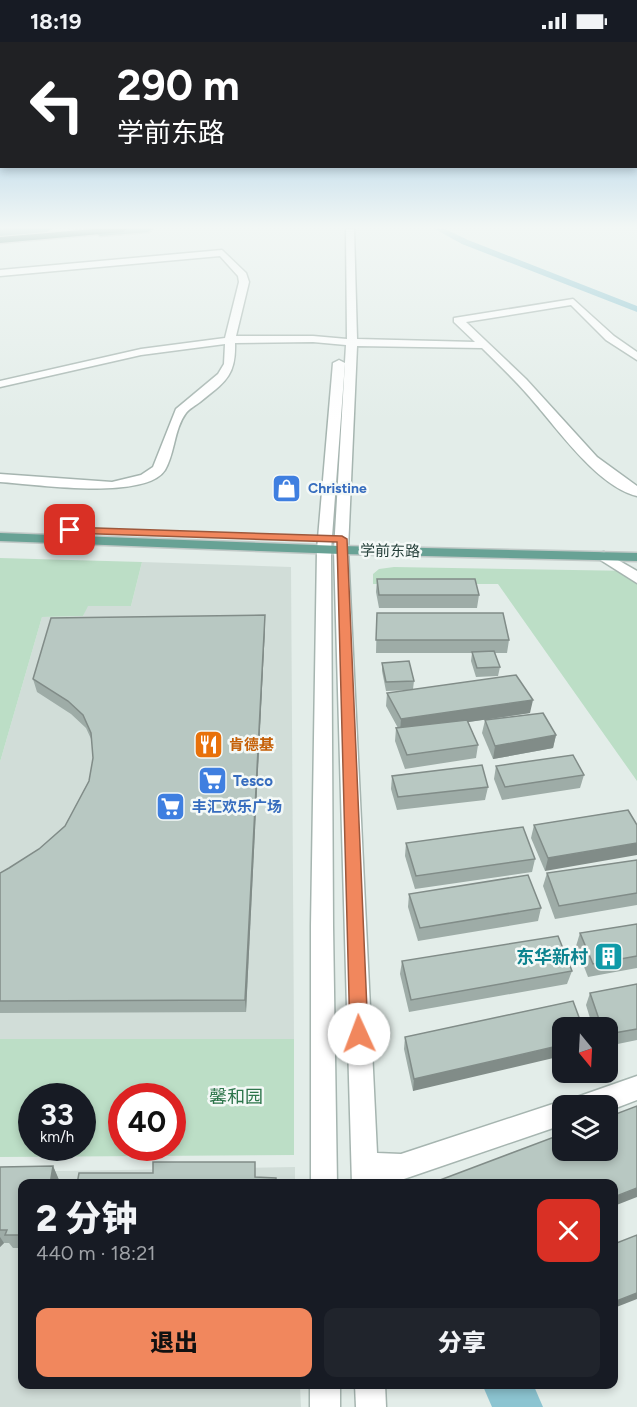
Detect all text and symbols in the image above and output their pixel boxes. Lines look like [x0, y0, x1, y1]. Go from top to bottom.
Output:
text: 18:19 [30, 8, 81, 35]
text: 290 m [117, 60, 240, 111]
icon: left [18, 66, 96, 144]
text: 学前东路 [117, 116, 225, 149]
shop icon: Christine [271, 472, 303, 504]
place label: Christine [308, 480, 367, 497]
pin [44, 504, 95, 555]
icon: arrive [53, 513, 86, 546]
street label: 学前东路 [360, 541, 420, 561]
restaurant icon: 肯德基 [192, 729, 224, 761]
place label: 肯德基 [229, 736, 274, 754]
supermarket icon: Tesco [196, 765, 228, 797]
place label: Tesco [233, 772, 273, 790]
supermarket icon: 丰汇欢乐广场 [155, 791, 187, 823]
place label: 丰汇欢乐广场 [192, 798, 282, 816]
building icon: 东华新村 [593, 941, 625, 973]
place label: 东华新村 [516, 946, 588, 968]
position arrow [327, 1002, 391, 1066]
north arrow [552, 1017, 618, 1083]
map controls [552, 1017, 618, 1161]
speed limit sign: 40 [108, 1083, 186, 1161]
park label: 馨和园 [209, 1086, 263, 1108]
button: layers [552, 1095, 618, 1161]
text: 33 [40, 1096, 74, 1133]
text: km/h [40, 1128, 74, 1146]
text: 2 分钟 [36, 1197, 138, 1240]
button: close [537, 1199, 600, 1262]
text: 440 m · 18:21 [36, 1241, 156, 1265]
button: 退出 [36, 1308, 312, 1377]
button: 分享 [324, 1308, 600, 1377]

